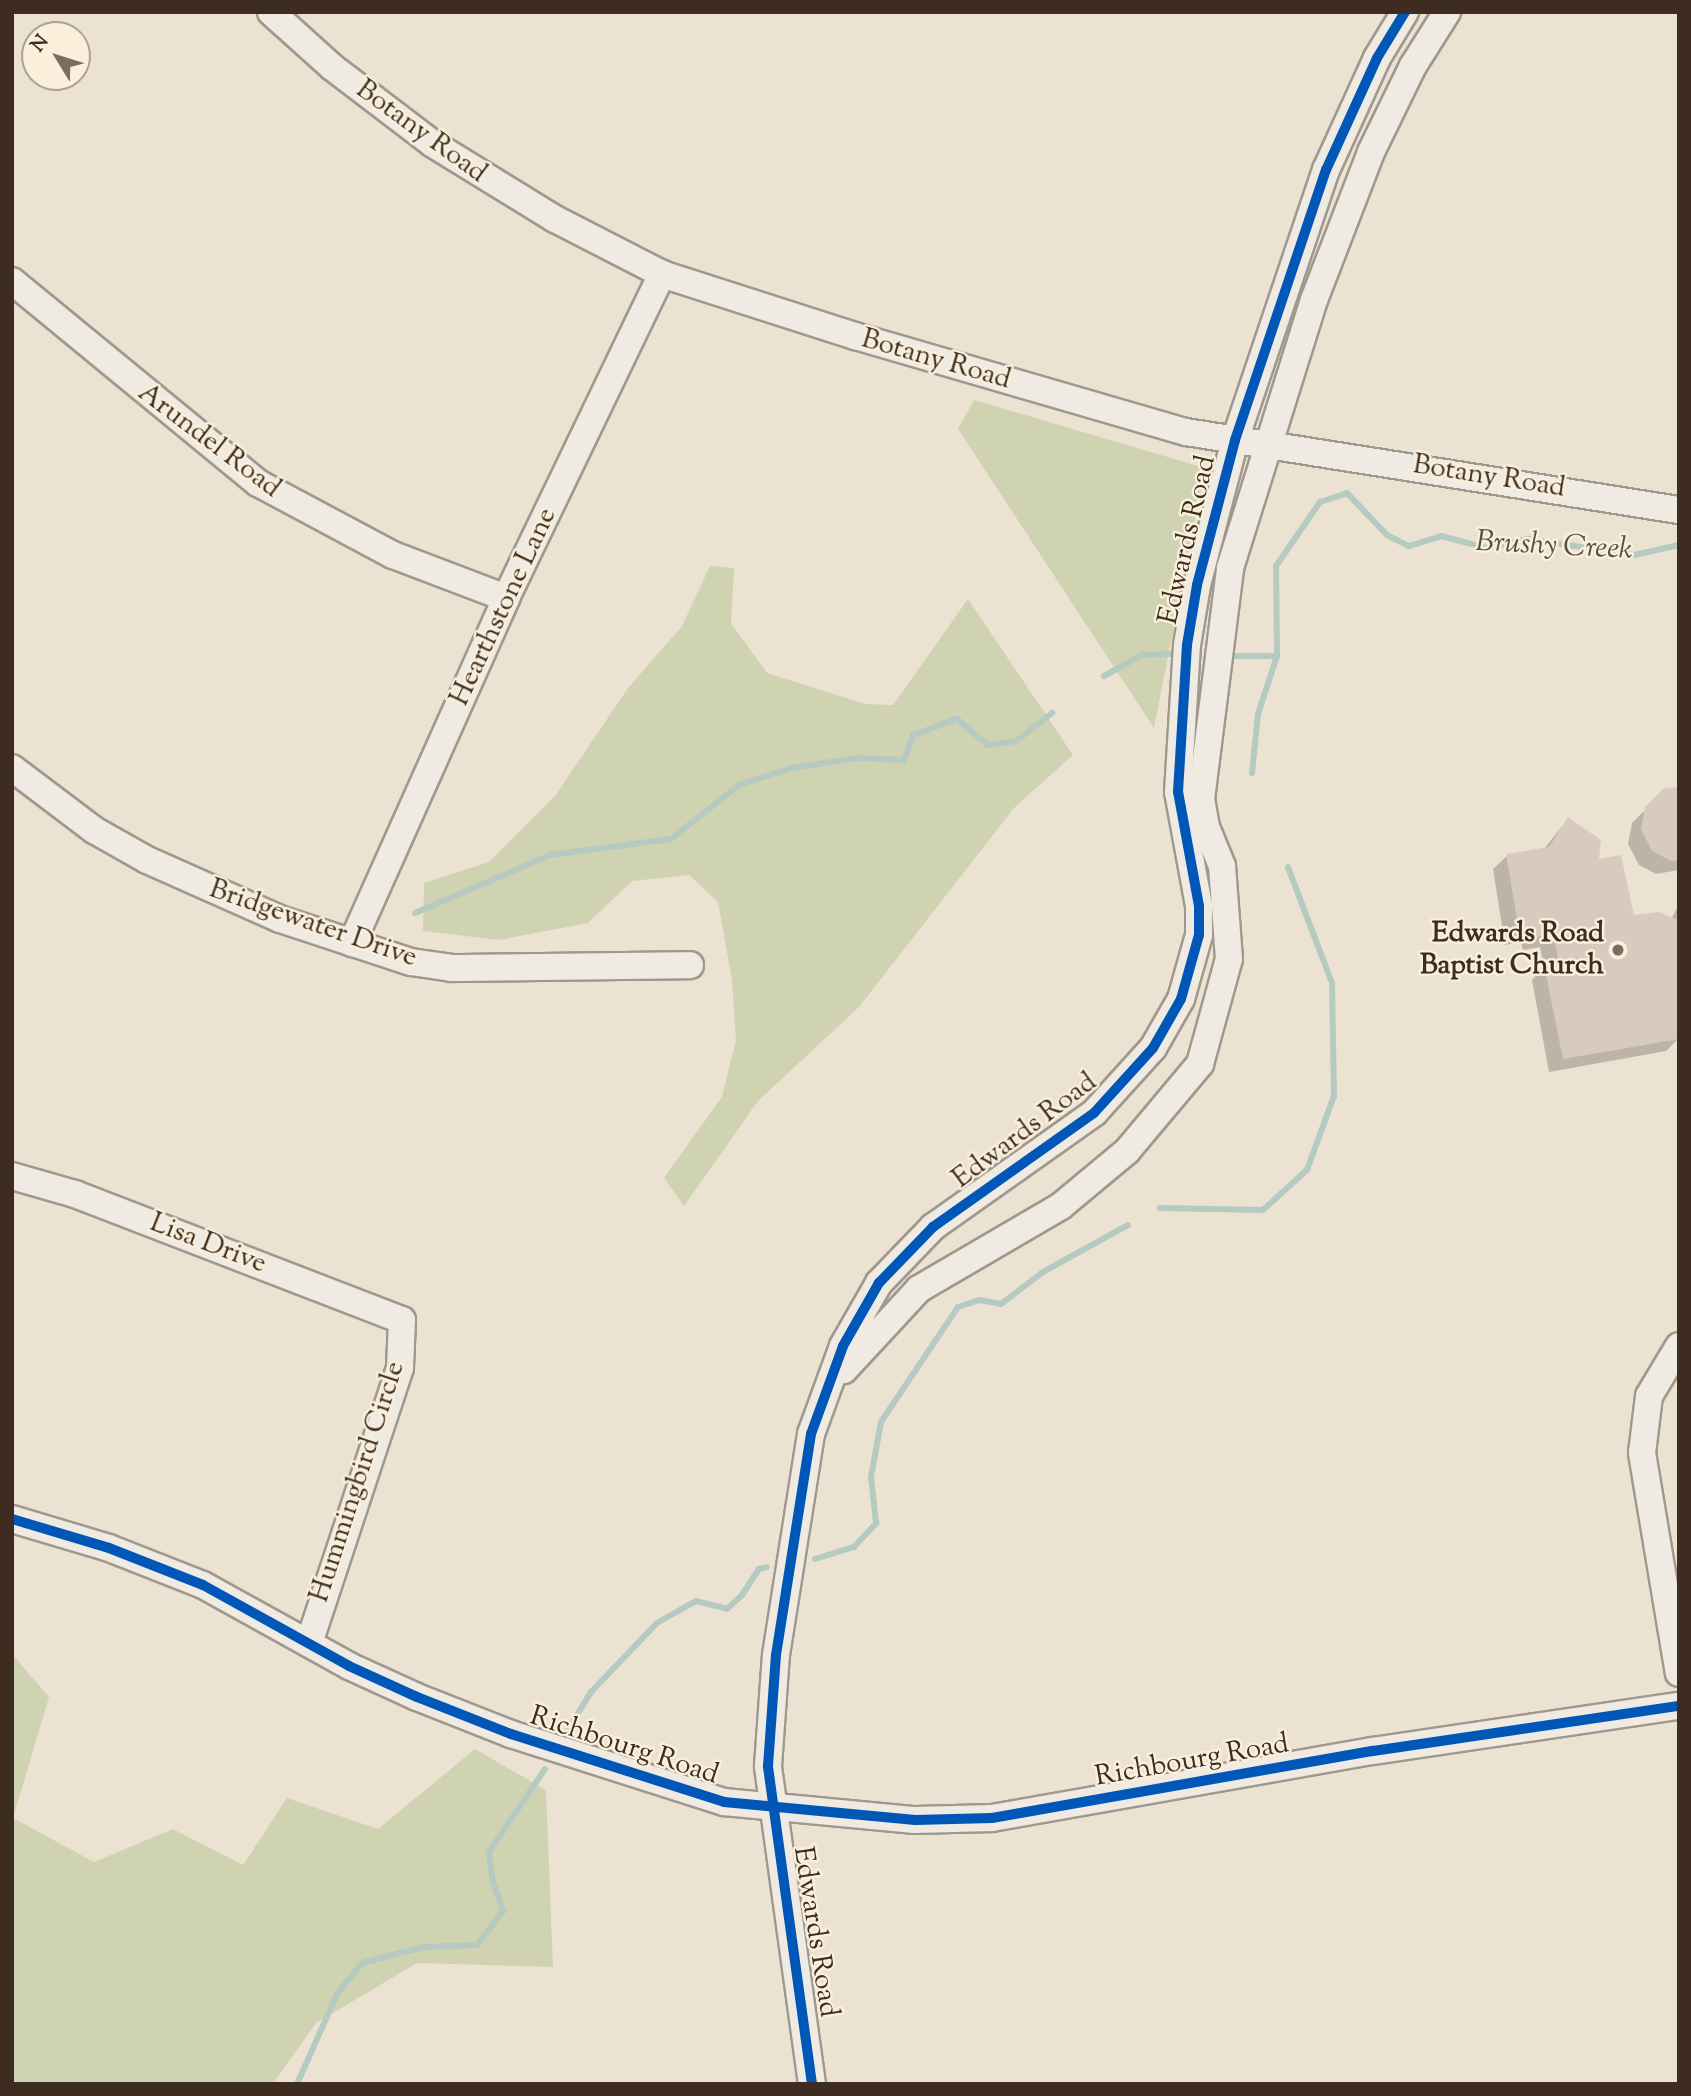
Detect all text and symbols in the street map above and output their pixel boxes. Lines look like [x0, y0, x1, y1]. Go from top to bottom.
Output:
north arrow [21, 21, 91, 91]
text: N [25, 30, 56, 58]
street label: Botany Road [349, 73, 493, 191]
street label: Botany Road [857, 323, 1015, 397]
street label: Arundel Road [131, 376, 287, 506]
street label: Botany Road [1410, 448, 1568, 506]
street label: Edwards Road [1152, 452, 1224, 628]
street label: Hearthstone Lane [443, 503, 565, 711]
water label: Brushy Creek [1475, 525, 1633, 569]
street label: Bridgewater Drive [205, 873, 421, 975]
place label: Edwards Road Baptist Church [1420, 917, 1604, 983]
marker: Edwards Road Baptist Church [1610, 942, 1626, 958]
street label: Edwards Road [946, 1066, 1104, 1196]
street label: Lisa Drive [145, 1206, 271, 1282]
street label: Hummingbird Circle [303, 1357, 413, 1607]
street label: Richbourg Road [525, 1700, 723, 1792]
street label: Richbourg Road [1092, 1727, 1292, 1795]
street label: Edwards Road [785, 1844, 845, 2020]

